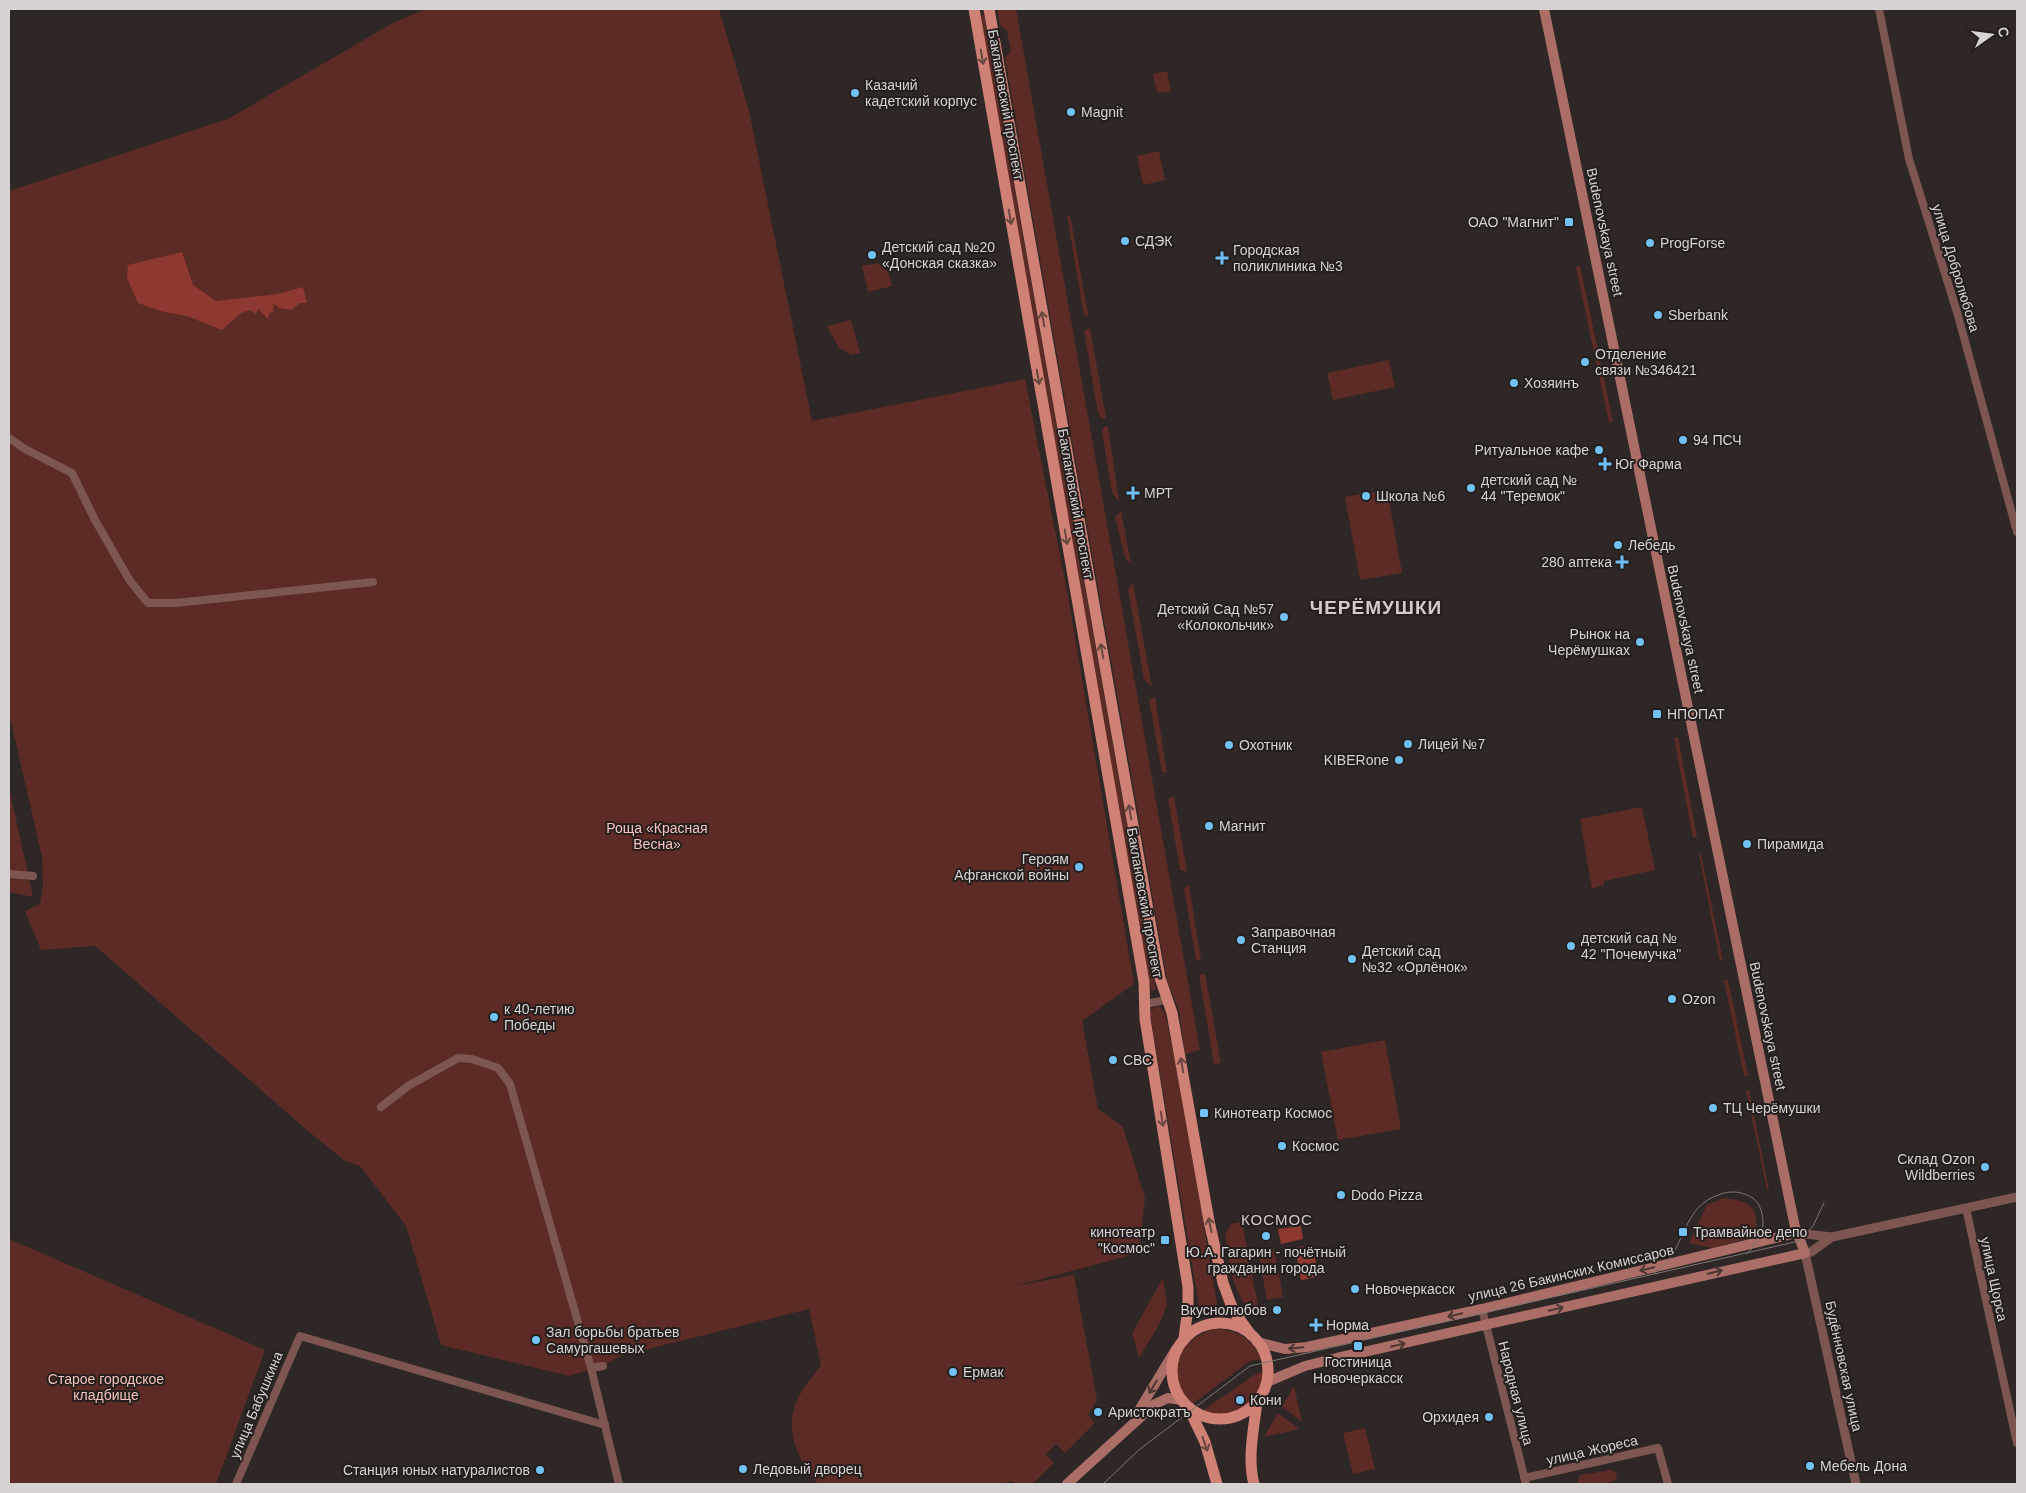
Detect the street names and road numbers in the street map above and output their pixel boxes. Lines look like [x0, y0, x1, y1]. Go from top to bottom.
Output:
street label: Баклановский проспект [985, 28, 1027, 182]
street label: Budenovskaya street [1584, 166, 1626, 298]
street label: улица Добролюбова [1929, 202, 1983, 334]
street label: Баклановский проспект [1055, 427, 1097, 581]
street label: Budenovskaya street [1665, 563, 1707, 695]
street label: Баклановский проспект [1124, 826, 1166, 980]
street label: Budenovskaya street [1747, 960, 1789, 1092]
street label: улица Щорса [1977, 1235, 2011, 1323]
street label: улица 26 Бакинских Комиссаров [1467, 1242, 1675, 1304]
street label: Будённовская улица [1822, 1299, 1866, 1433]
street label: Народная улица [1495, 1339, 1537, 1447]
street label: улица Бабушкина [226, 1349, 286, 1461]
street label: улица Жореса [1545, 1432, 1639, 1468]

